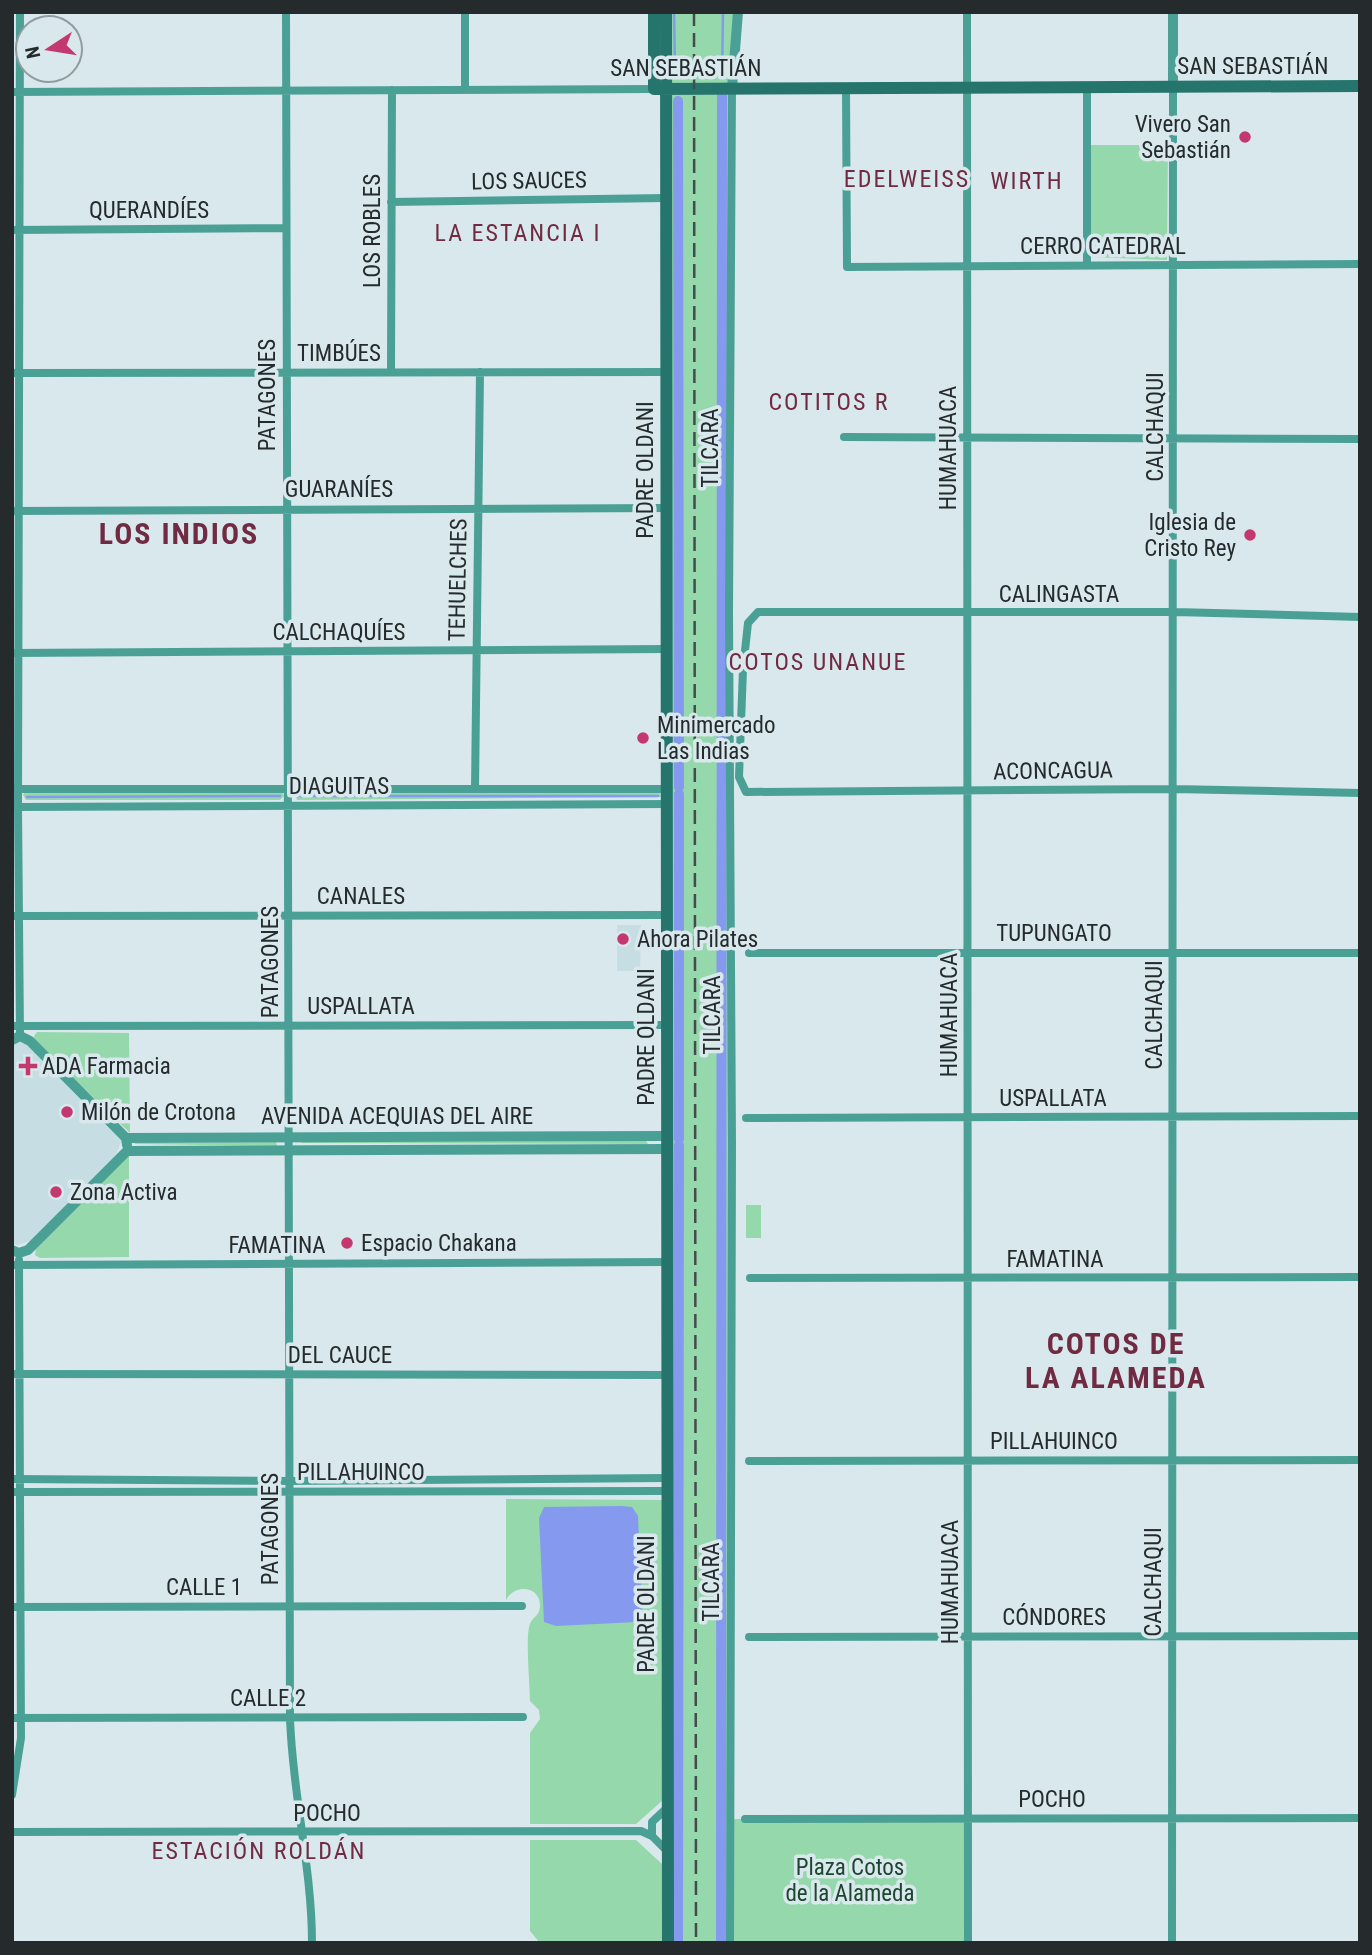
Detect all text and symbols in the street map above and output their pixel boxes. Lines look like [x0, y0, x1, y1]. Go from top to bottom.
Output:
north arrow [14, 14, 84, 84]
text: N [20, 44, 45, 61]
street label: SAN SEBASTIÁN [1177, 52, 1329, 80]
street label: SAN SEBASTIÁN [610, 54, 762, 82]
place label: Vivero San Sebastián [1135, 111, 1231, 164]
marker: Vivero San Sebastián [1237, 129, 1253, 145]
district label: EDELWEISS [844, 165, 970, 193]
street label: LOS SAUCES [471, 166, 587, 196]
district label: WIRTH [990, 167, 1064, 195]
street label: LOS ROBLES [359, 174, 386, 288]
street label: QUERANDÍES [89, 196, 209, 224]
district label: LA ESTANCIA I [435, 219, 601, 247]
street label: CERRO CATEDRAL [1020, 233, 1186, 260]
street label: PATAGONES [254, 339, 281, 451]
street label: TIMBÚES [297, 339, 381, 367]
street label: CALCHAQUI [1142, 372, 1169, 482]
street label: HUMAHUACA [935, 386, 962, 510]
district label: COTITOS R [768, 388, 890, 416]
street label: PADRE OLDANI [632, 401, 659, 539]
street label: TILCARA [697, 408, 724, 488]
street label: GUARANÍES [285, 475, 393, 503]
place label: Iglesia de Cristo Rey [1144, 509, 1236, 562]
district label: LOS INDIOS [99, 516, 259, 551]
street label: TEHUELCHES [443, 518, 473, 642]
marker: Iglesia de Cristo Rey [1242, 527, 1258, 543]
street label: CALINGASTA [999, 581, 1119, 608]
street label: CALCHAQUÍES [272, 618, 406, 646]
district label: COTOS UNANUE [729, 648, 907, 676]
place label: Minimercado Las Indias [657, 712, 776, 765]
marker: Minimercado Las Indias [635, 730, 651, 746]
street label: ACONCAGUA [993, 756, 1113, 786]
street label: DIAGUITAS [289, 773, 389, 800]
street label: CANALES [317, 883, 405, 910]
street label: PATAGONES [257, 906, 284, 1018]
street label: TUPUNGATO [996, 920, 1112, 947]
place label: Ahora Pilates [637, 926, 758, 953]
marker: Ahora Pilates [615, 931, 631, 947]
street label: HUMAHUACA [936, 953, 963, 1077]
street label: CALCHAQUI [1141, 960, 1168, 1070]
street label: PADRE OLDANI [633, 968, 660, 1106]
street label: TILCARA [699, 975, 726, 1055]
street label: USPALLATA [307, 993, 415, 1020]
place label: ADA Farmacia [42, 1053, 171, 1080]
marker: ADA Farmacia [20, 1058, 36, 1074]
street label: USPALLATA [999, 1085, 1107, 1112]
place label: Milón de Crotona [81, 1099, 236, 1126]
street label: AVENIDA ACEQUIAS DEL AIRE [261, 1103, 533, 1130]
marker: Milón de Crotona [59, 1104, 75, 1120]
place label: Zona Activa [70, 1179, 177, 1206]
marker: Zona Activa [48, 1184, 64, 1200]
place label: Espacio Chakana [361, 1230, 517, 1257]
street label: FAMATINA [228, 1232, 326, 1259]
marker: Espacio Chakana [339, 1235, 355, 1251]
street label: FAMATINA [1006, 1246, 1104, 1273]
district label: COTOS DE LA ALAMEDA [1025, 1326, 1207, 1395]
street label: DEL CAUCE [288, 1342, 392, 1369]
street label: PILLAHUINCO [990, 1428, 1118, 1455]
street label: PILLAHUINCO [297, 1459, 425, 1486]
street label: PATAGONES [257, 1473, 284, 1585]
street label: HUMAHUACA [937, 1520, 964, 1644]
street label: CALCHAQUI [1140, 1527, 1167, 1637]
street label: PADRE OLDANI [633, 1535, 660, 1673]
street label: TILCARA [698, 1542, 725, 1622]
street label: CALLE 1 [166, 1574, 242, 1601]
street label: CÓNDORES [1002, 1603, 1106, 1631]
street label: CALLE 2 [230, 1685, 306, 1712]
street label: POCHO [1018, 1786, 1086, 1813]
street label: POCHO [293, 1800, 361, 1827]
district label: ESTACIÓN ROLDÁN [152, 1837, 366, 1865]
park label: Plaza Cotos de la Alameda [785, 1854, 915, 1907]

